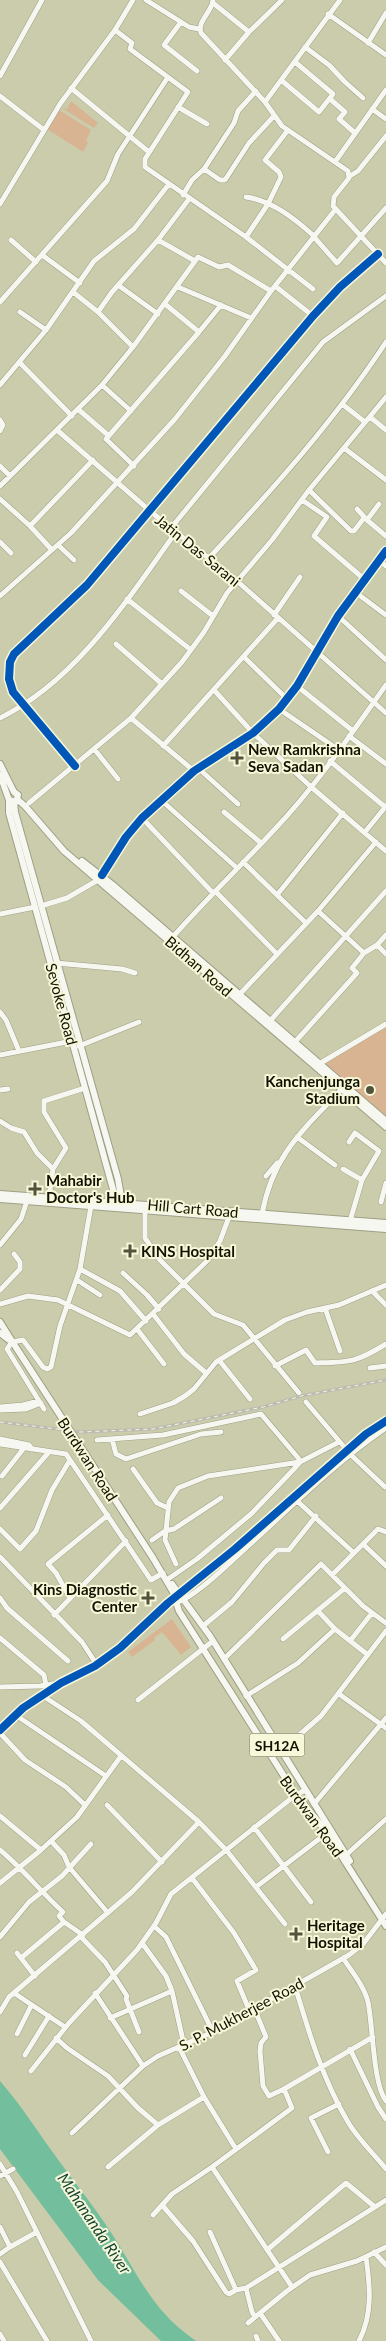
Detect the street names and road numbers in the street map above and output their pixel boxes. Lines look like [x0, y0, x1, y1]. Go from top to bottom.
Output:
street label: Jatin Das Sarani [152, 510, 244, 590]
street label: Bidhan Road [162, 932, 236, 1000]
street label: Sevoke Road [42, 961, 82, 1047]
street label: Hill Cart Road [147, 1195, 239, 1221]
street label: Burdwan Road [54, 1414, 122, 1504]
road number: SH12A [250, 1734, 304, 1756]
street label: Burdwan Road [276, 1772, 348, 1860]
street label: S. P. Mukherjee Road [176, 1974, 306, 2054]

